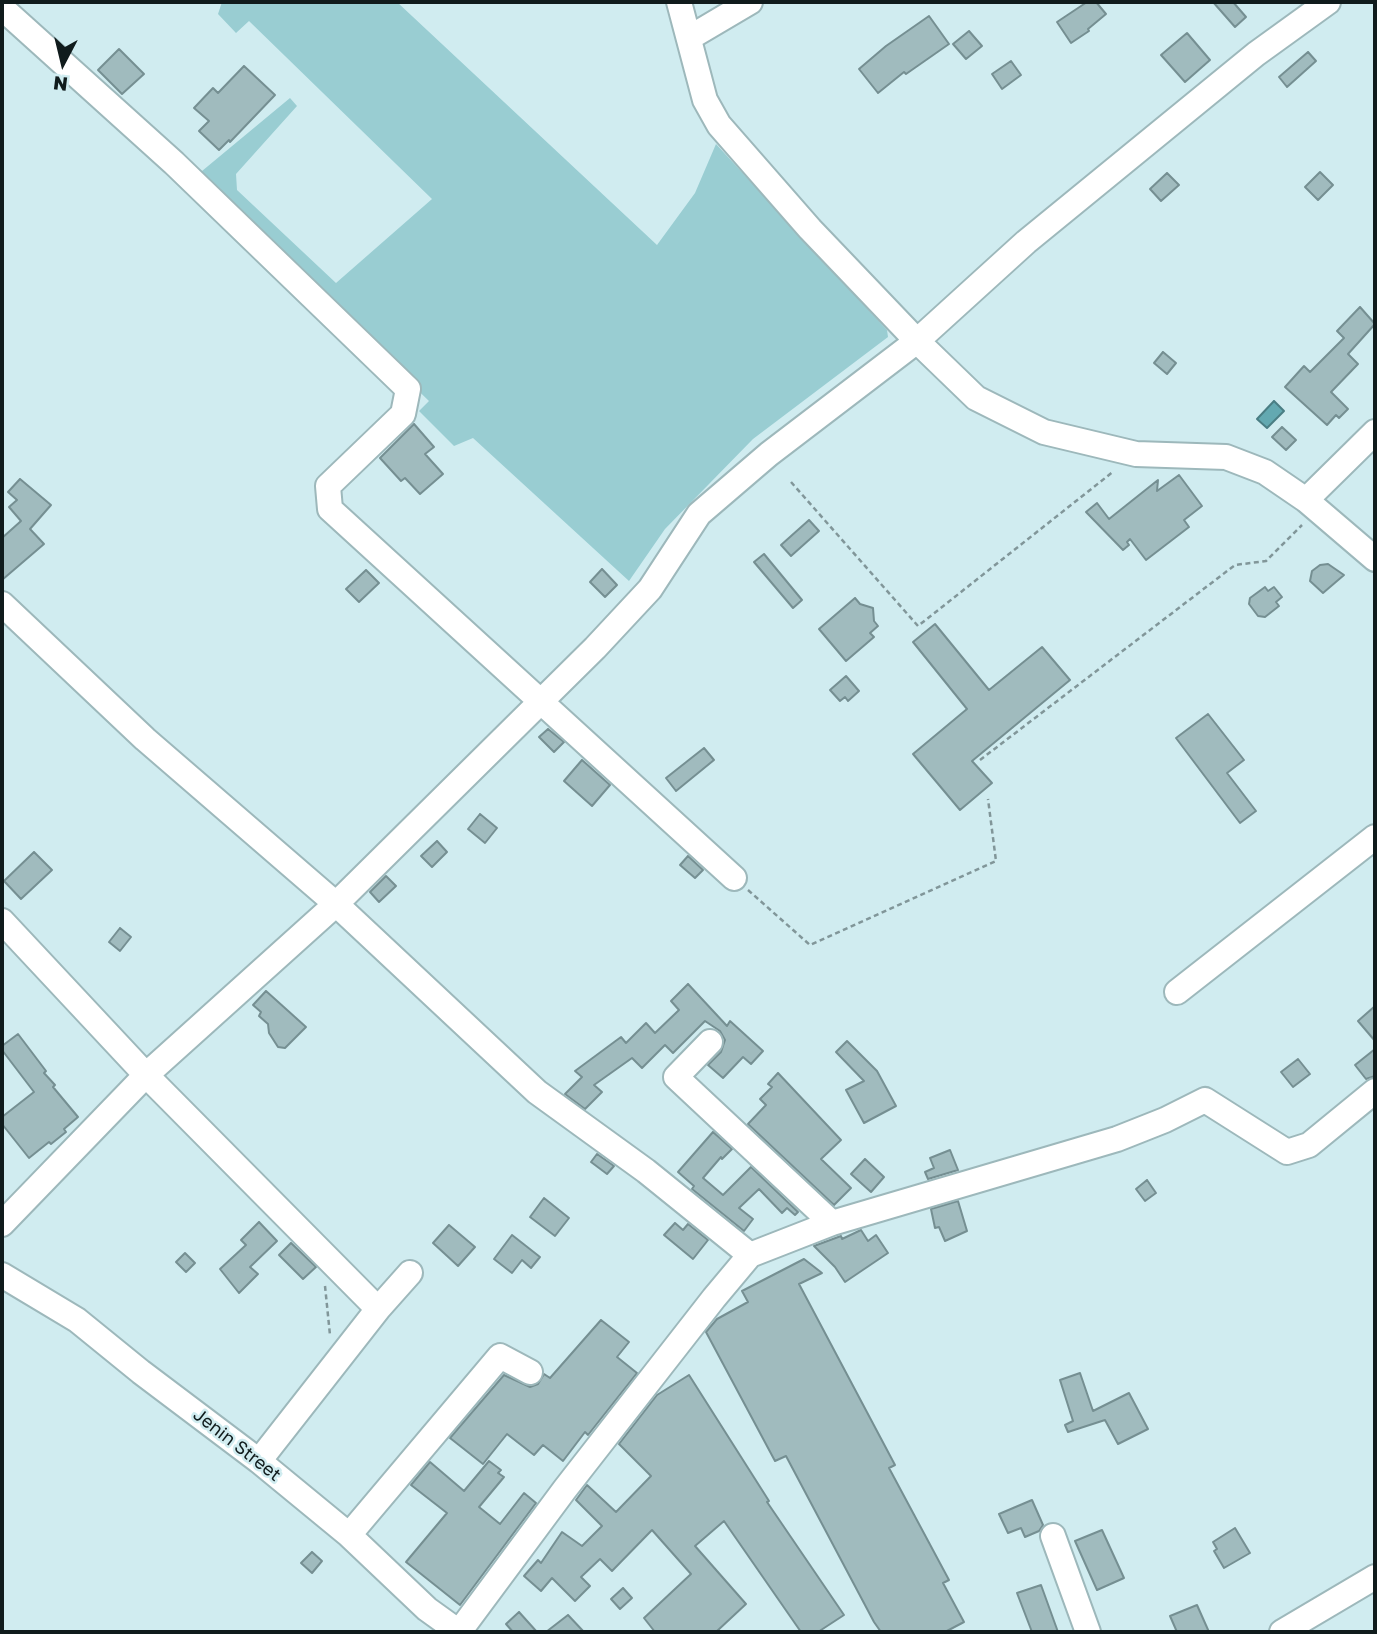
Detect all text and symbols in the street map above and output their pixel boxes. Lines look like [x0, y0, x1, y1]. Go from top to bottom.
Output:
north arrow [28, 28, 98, 98]
text: N [52, 72, 69, 97]
street label: Jenin Street [189, 1404, 285, 1486]

